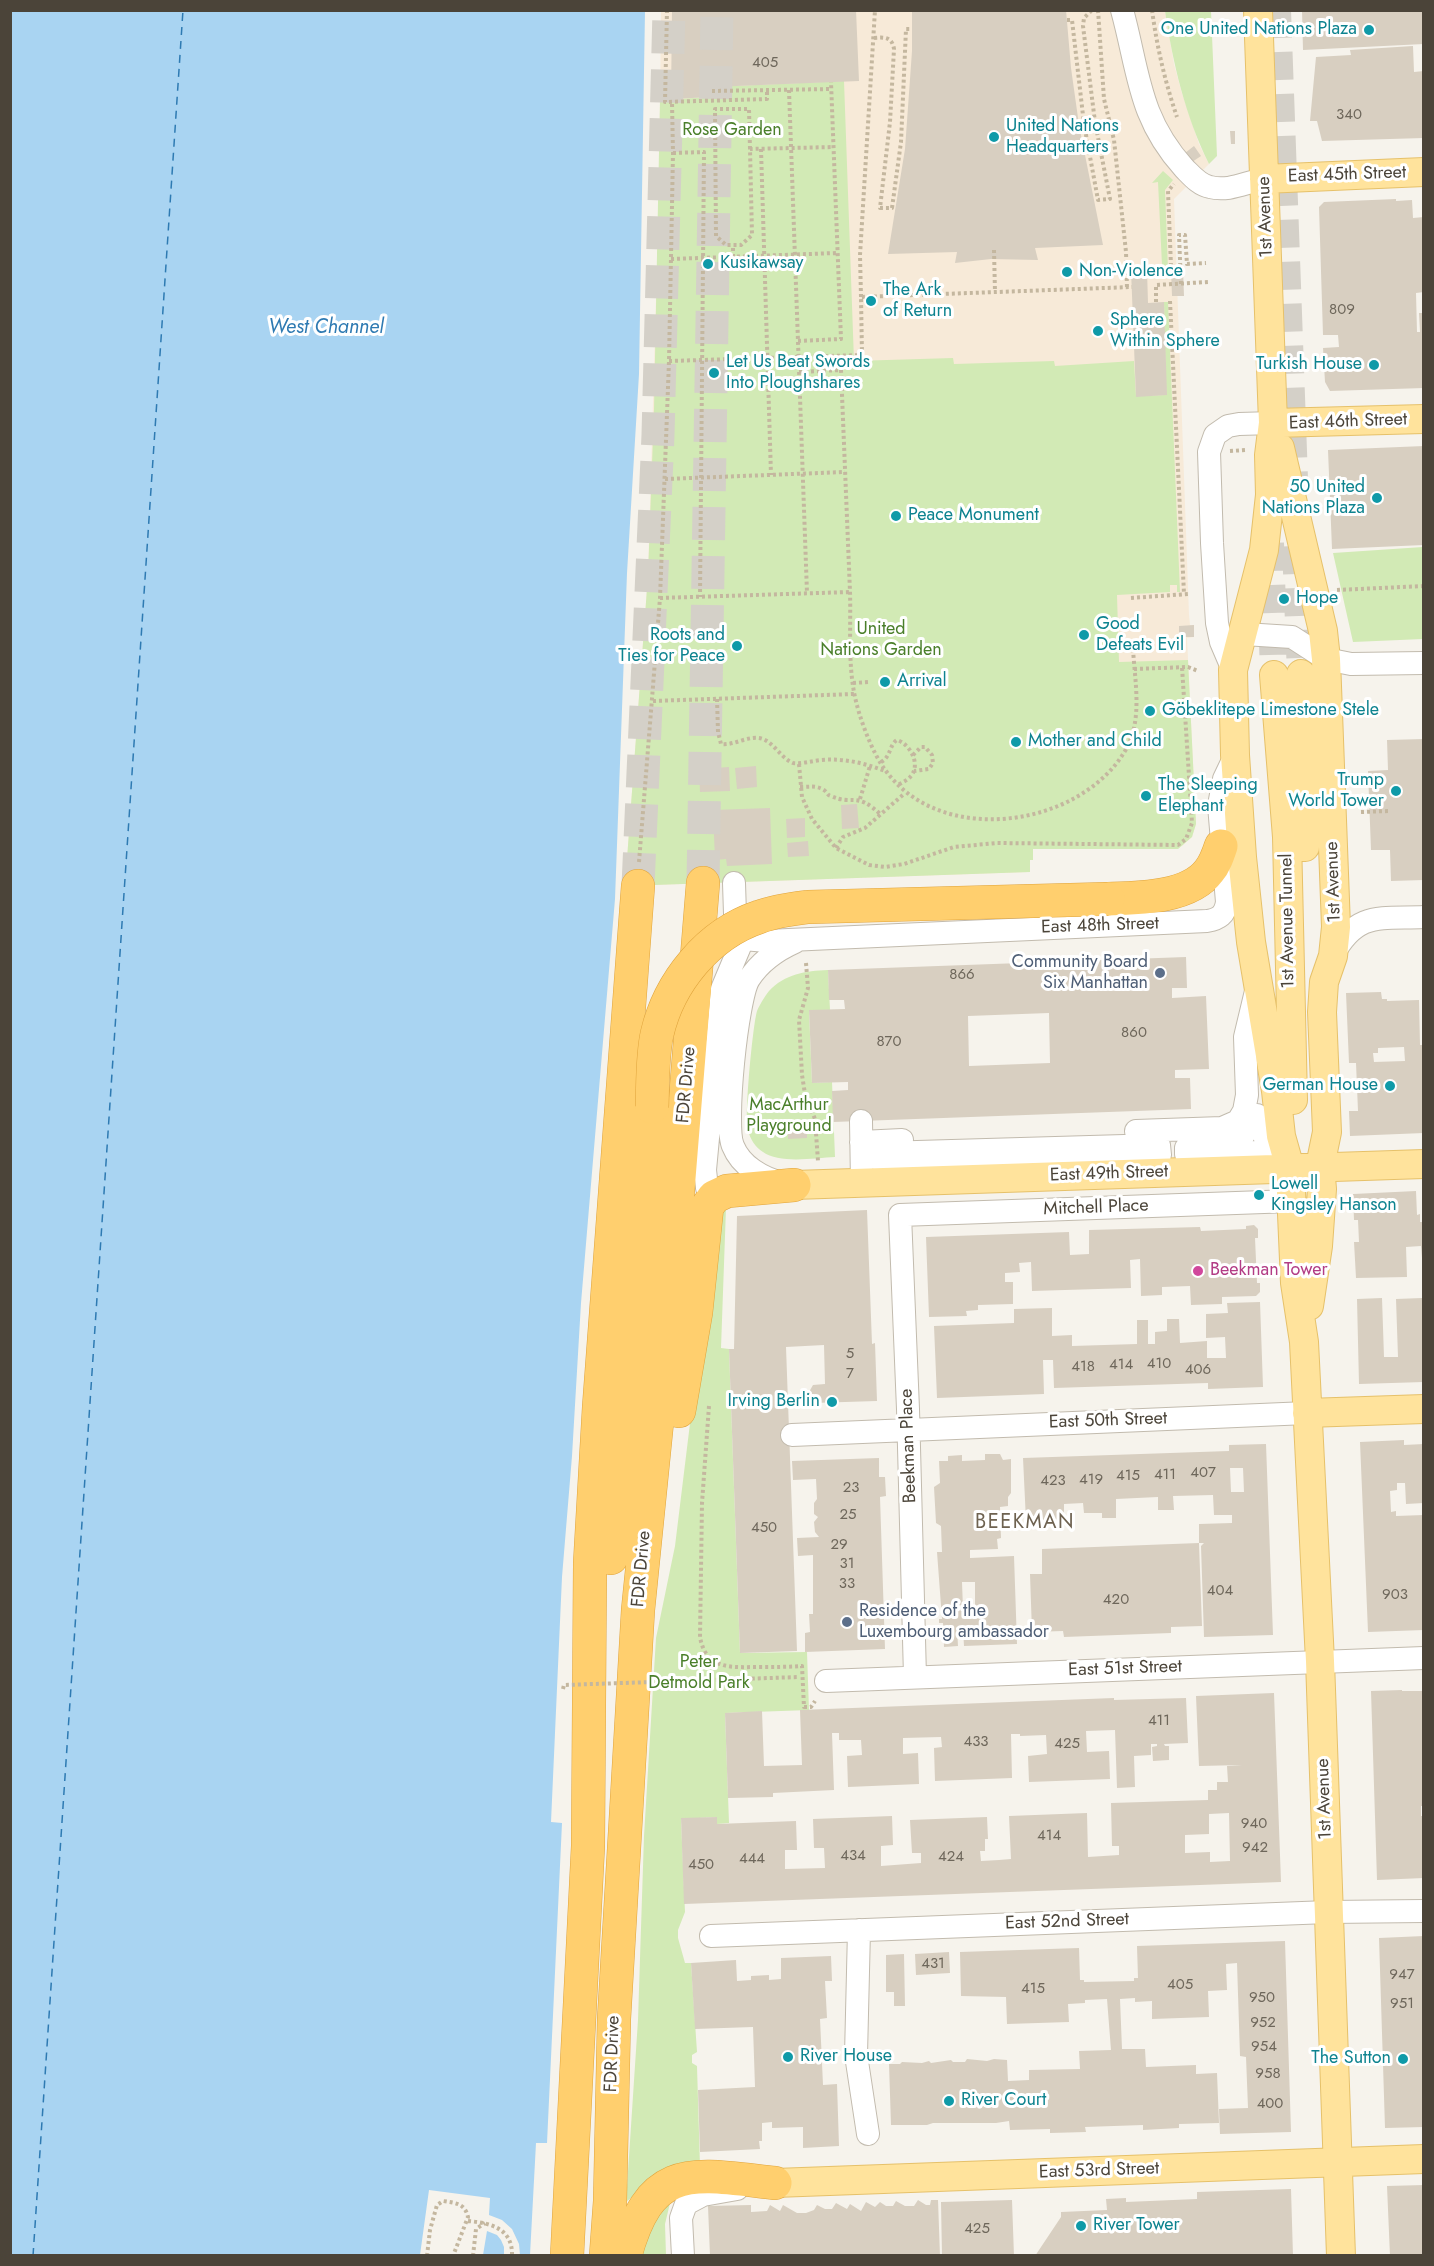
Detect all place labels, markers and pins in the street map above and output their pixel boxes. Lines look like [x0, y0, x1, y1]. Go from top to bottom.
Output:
place label: One United Nations Plaza [1161, 19, 1357, 41]
marker: One United Nations Plaza [1362, 23, 1376, 37]
place label: United Nations Headquarters [1006, 116, 1119, 158]
marker: United Nations Headquarters [987, 130, 1001, 144]
place label: Kusikawsay [720, 253, 803, 275]
marker: Kusikawsay [701, 257, 715, 271]
place label: Non-Violence [1079, 261, 1183, 283]
marker: Non-Violence [1060, 265, 1074, 279]
place label: The Ark of Return [883, 280, 952, 322]
marker: The Ark of Return [864, 294, 878, 308]
place label: Sphere Within Sphere [1110, 310, 1220, 352]
marker: Sphere Within Sphere [1091, 324, 1105, 338]
place label: Let Us Beat Swords Into Ploughshares [726, 352, 870, 394]
place label: Turkish House [1256, 354, 1362, 376]
marker: Turkish House [1367, 358, 1381, 372]
marker: Let Us Beat Swords Into Ploughshares [707, 366, 721, 380]
place label: 50 United Nations Plaza [1262, 477, 1365, 520]
marker: 50 United Nations Plaza [1370, 491, 1384, 505]
place label: Peace Monument [908, 505, 1039, 527]
marker: Peace Monument [889, 509, 903, 523]
place label: Hope [1296, 588, 1338, 610]
marker: Hope [1277, 592, 1291, 606]
place label: Good Defeats Evil [1096, 614, 1184, 656]
place label: Roots and Ties for Peace [618, 625, 725, 668]
marker: Good Defeats Evil [1077, 628, 1091, 642]
marker: Roots and Ties for Peace [730, 639, 744, 653]
place label: Arrival [897, 671, 947, 693]
marker: Arrival [878, 675, 892, 689]
place label: Göbeklitepe Limestone Stele [1162, 700, 1379, 722]
marker: Göbeklitepe Limestone Stele [1143, 704, 1157, 718]
place label: Mother and Child [1028, 731, 1162, 753]
marker: Mother and Child [1009, 735, 1023, 749]
place label: Trump World Tower [1288, 770, 1384, 812]
place label: The Sleeping Elephant [1158, 775, 1258, 818]
marker: Trump World Tower [1389, 784, 1403, 798]
marker: The Sleeping Elephant [1139, 789, 1153, 803]
place label: Community Board Six Manhattan [1012, 952, 1148, 994]
marker: Community Board Six Manhattan [1153, 966, 1167, 980]
place label: German House [1262, 1075, 1378, 1097]
marker: German House [1383, 1079, 1397, 1093]
place label: Lowell Kingsley Hanson [1271, 1174, 1397, 1216]
marker: Lowell Kingsley Hanson [1252, 1188, 1266, 1202]
place label: Beekman Tower [1210, 1260, 1328, 1282]
marker: Beekman Tower [1191, 1264, 1205, 1278]
place label: Irving Berlin [727, 1391, 820, 1413]
marker: Irving Berlin [825, 1395, 839, 1409]
place label: Residence of the Luxembourg ambassador [859, 1601, 1049, 1644]
marker: Residence of the Luxembourg ambassador [840, 1615, 854, 1629]
place label: River House [800, 2046, 892, 2068]
place label: The Sutton [1311, 2048, 1391, 2070]
marker: River House [781, 2050, 795, 2064]
marker: The Sutton [1396, 2052, 1410, 2066]
place label: River Court [961, 2090, 1046, 2112]
marker: River Court [942, 2094, 956, 2108]
place label: River Tower [1093, 2215, 1180, 2237]
marker: River Tower [1074, 2219, 1088, 2233]

